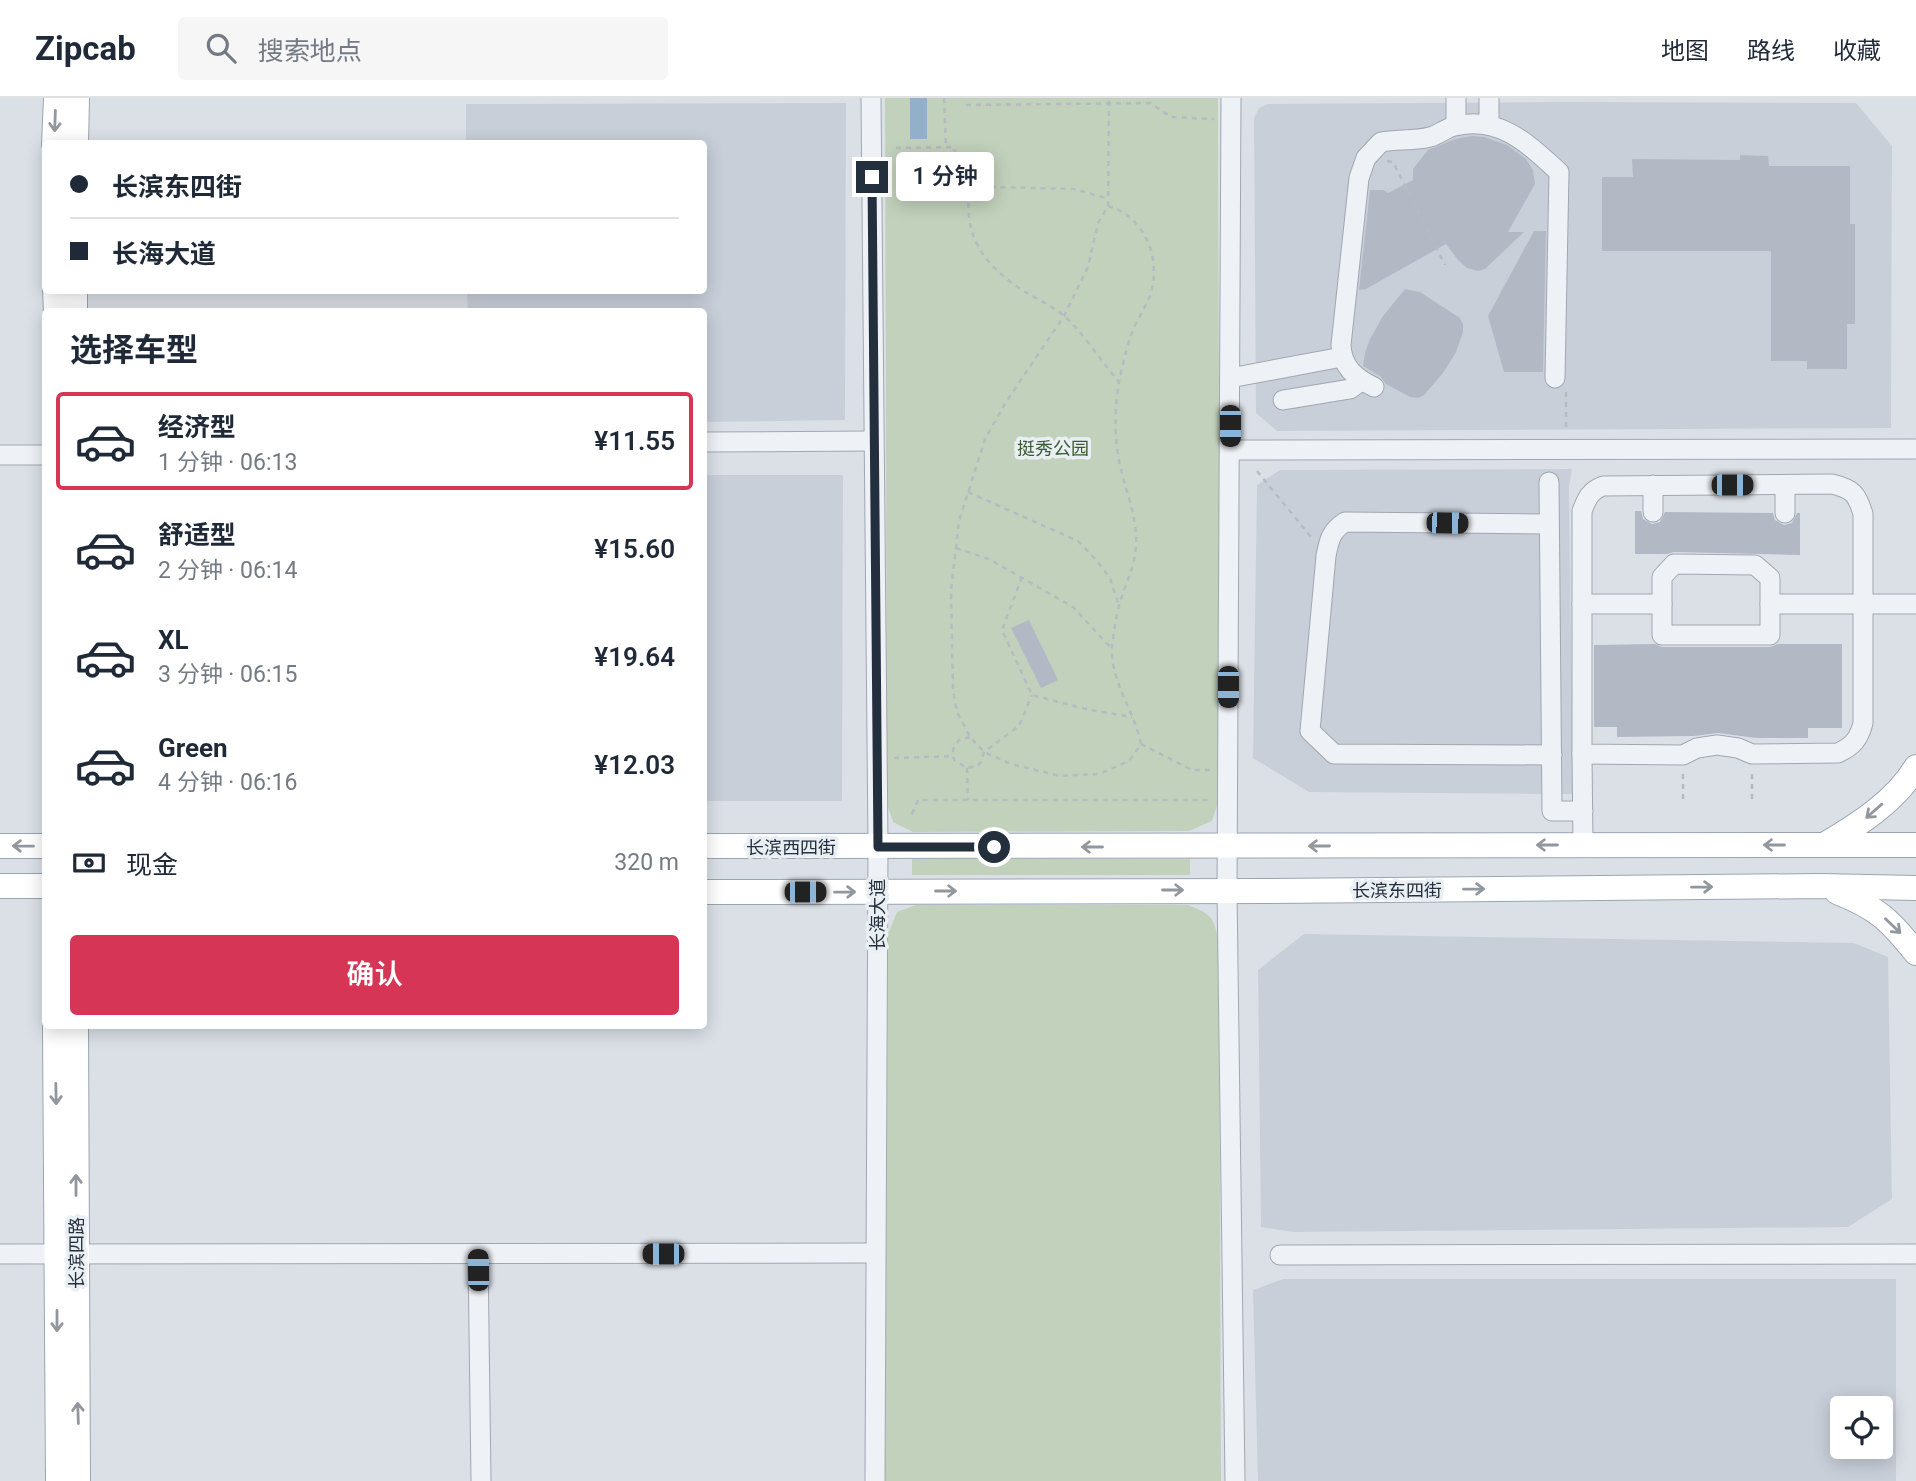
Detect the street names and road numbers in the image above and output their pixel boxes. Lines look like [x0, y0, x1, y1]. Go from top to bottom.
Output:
street label: 长滨西四街 [746, 837, 836, 858]
street label: 长海大道 [867, 879, 888, 951]
street label: 长滨东四街 [1352, 880, 1442, 901]
street label: 长滨四路 [66, 1217, 87, 1289]

